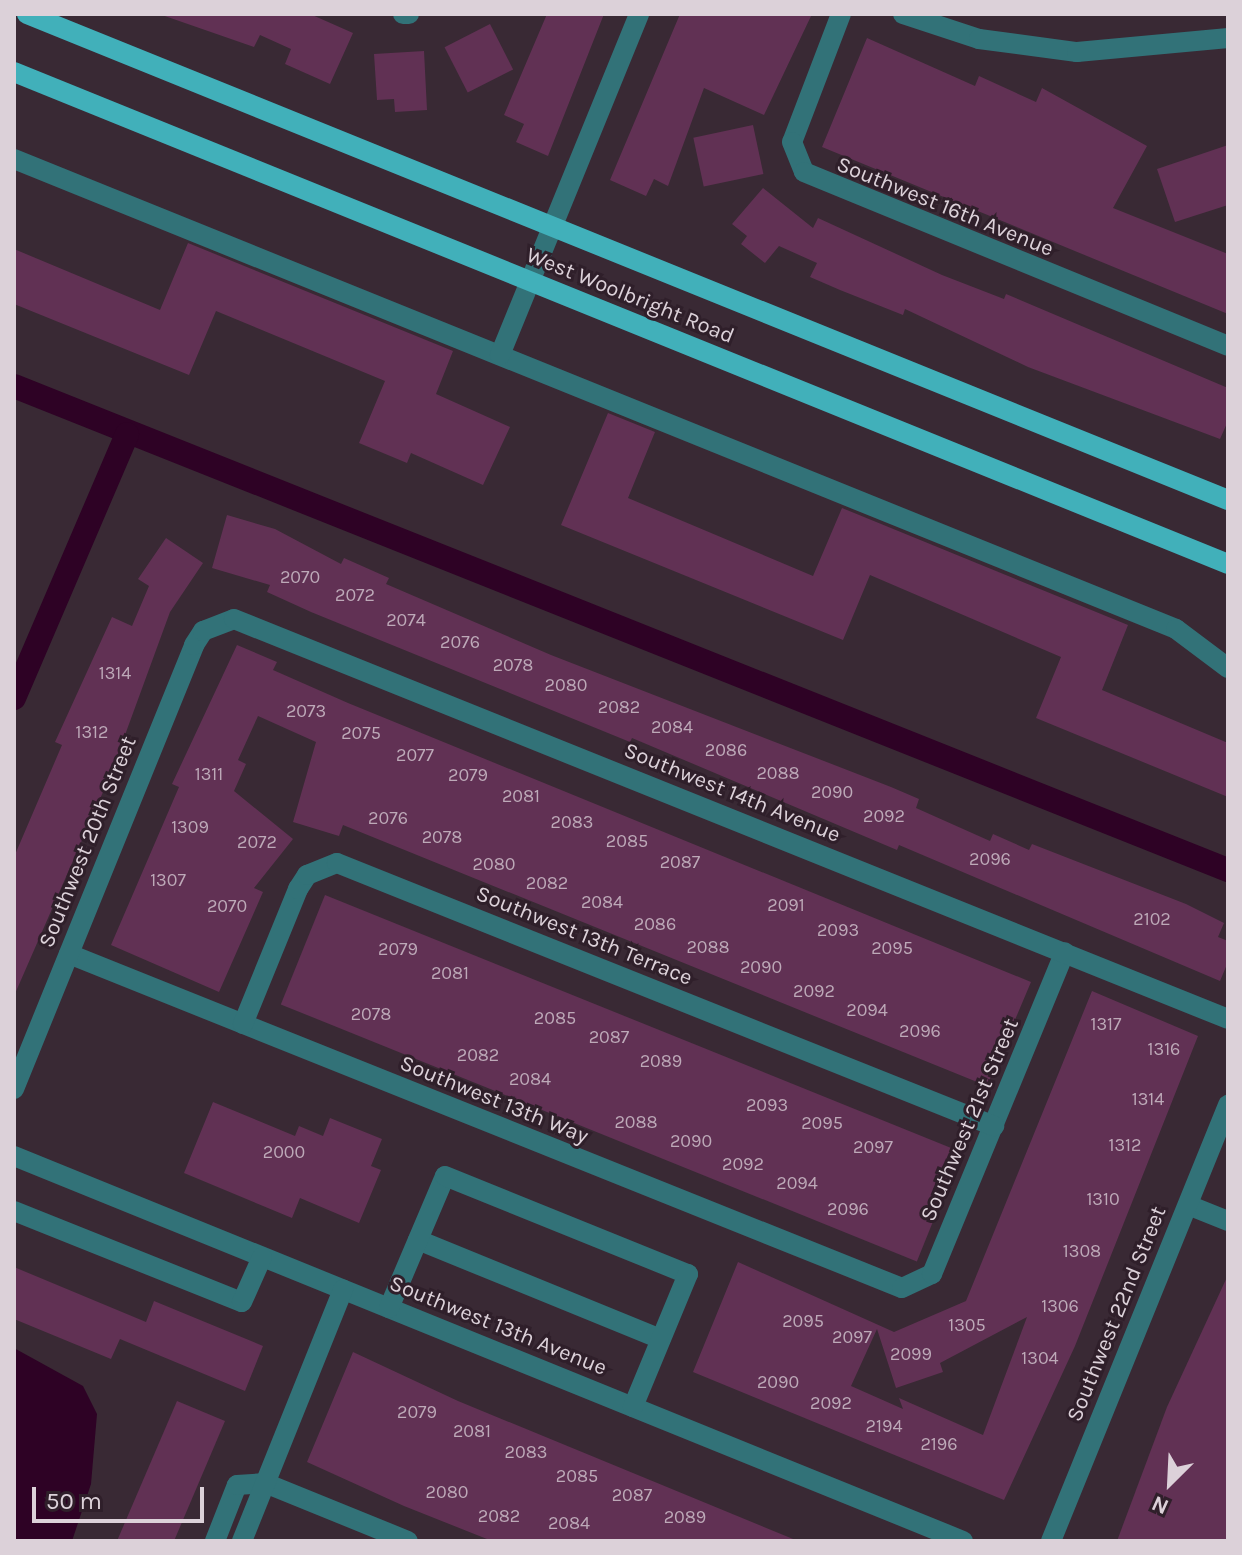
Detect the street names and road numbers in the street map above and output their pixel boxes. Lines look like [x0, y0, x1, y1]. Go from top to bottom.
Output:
street label: Southwest 16th Avenue [833, 151, 1057, 263]
street label: West Woolbright Road [522, 242, 738, 350]
street label: Southwest 20th Street [34, 733, 142, 951]
street label: Southwest 14th Avenue [620, 737, 844, 849]
street label: Southwest 13th Terrace [472, 881, 696, 991]
street label: Southwest 21st Street [915, 1015, 1025, 1225]
street label: Southwest 13th Way [396, 1050, 592, 1150]
street label: Southwest 22nd Street [1062, 1202, 1172, 1426]
street label: Southwest 13th Avenue [386, 1270, 610, 1382]

